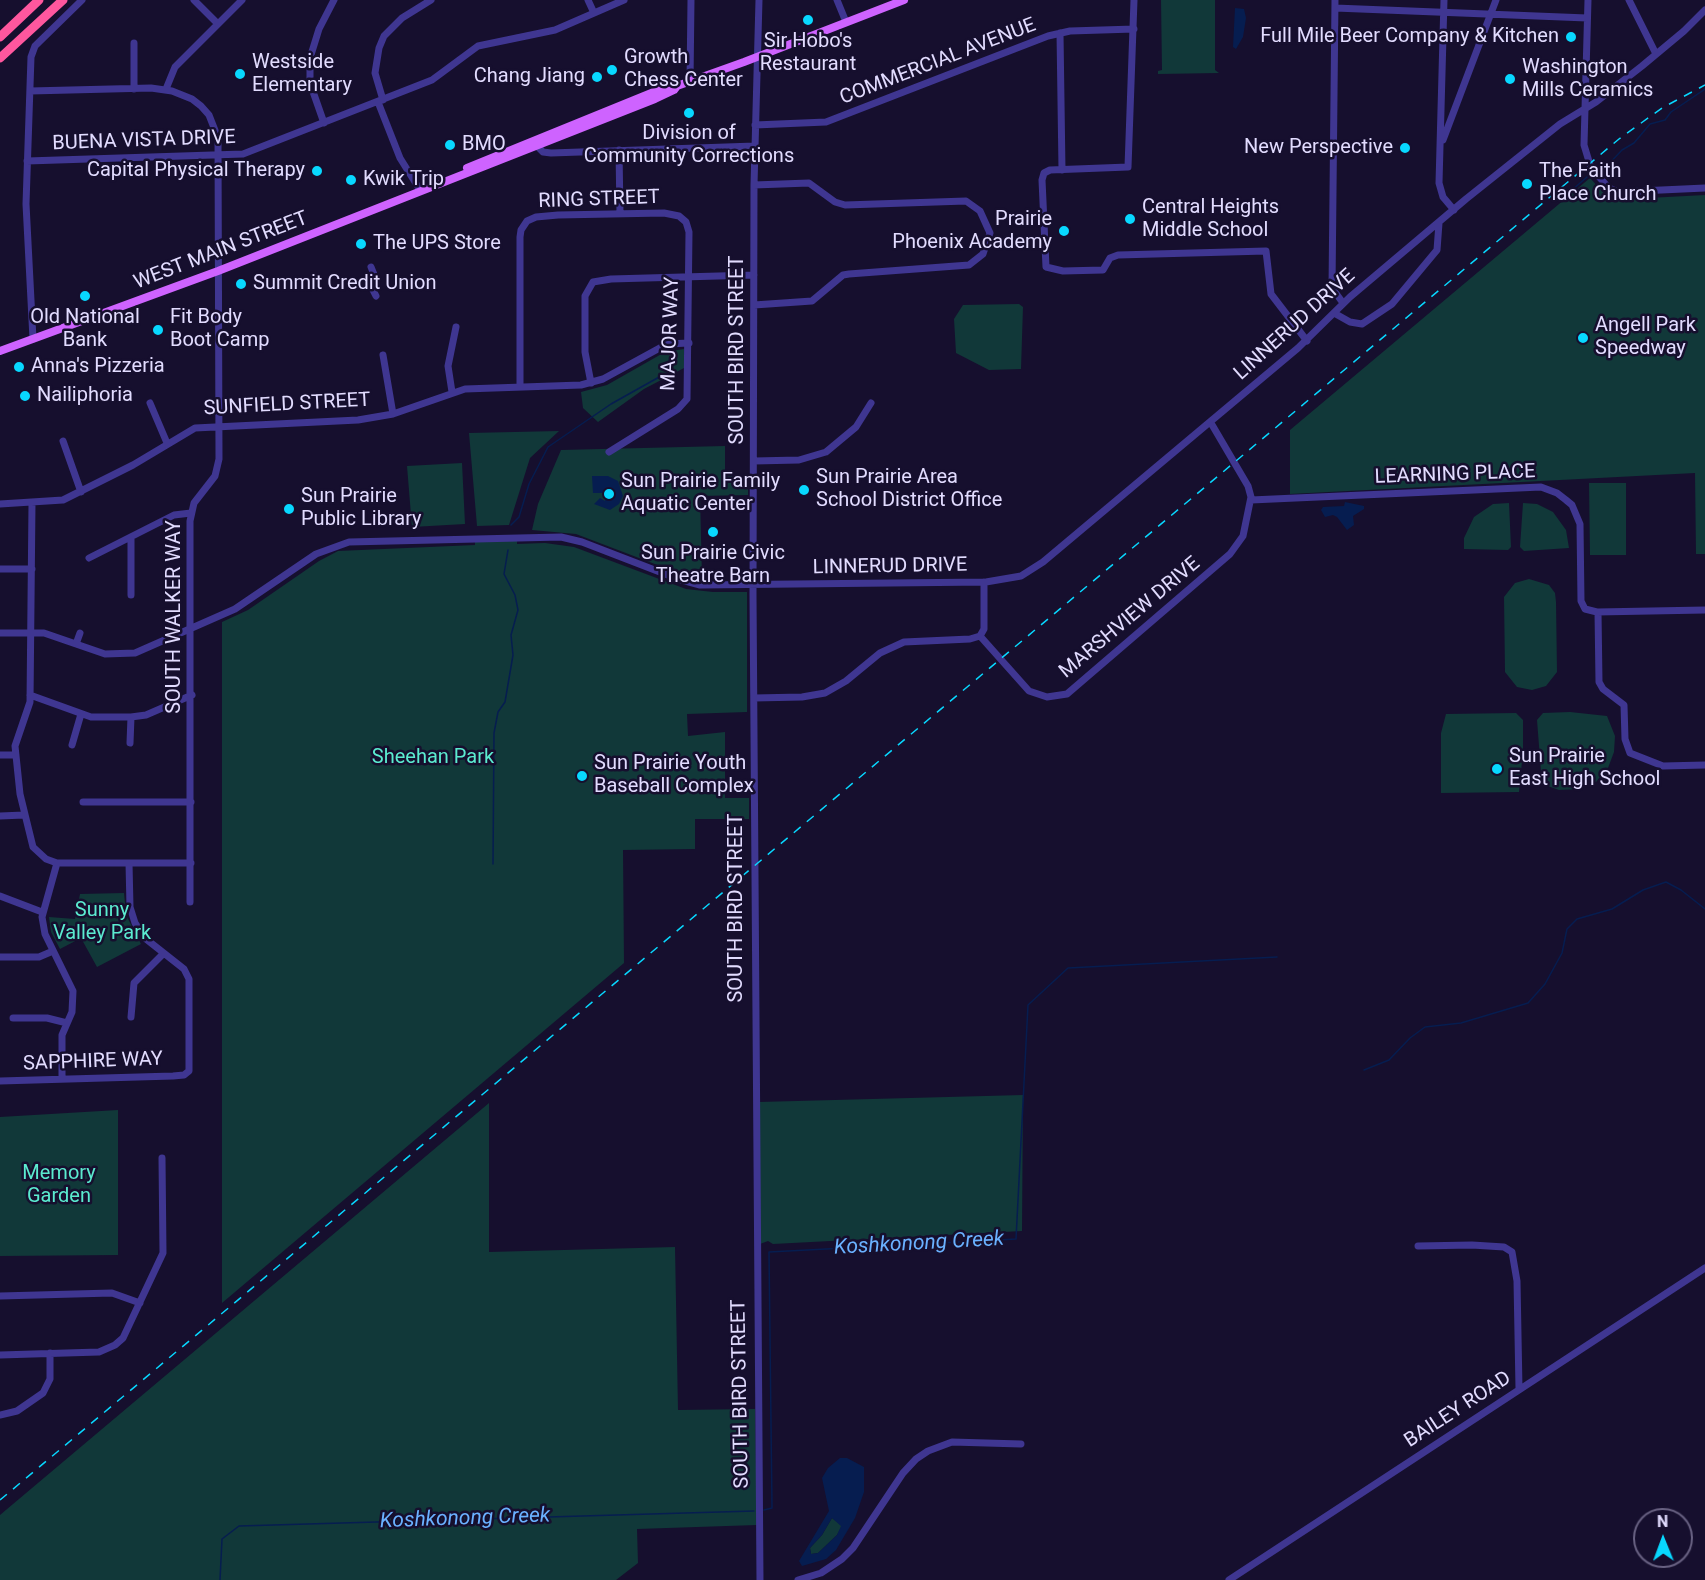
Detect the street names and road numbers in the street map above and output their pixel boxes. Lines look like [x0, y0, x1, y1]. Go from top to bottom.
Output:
street label: COMMERCIAL AVENUE [837, 14, 1039, 110]
street label: BUENA VISTA DRIVE [52, 126, 236, 156]
street label: RING STREET [538, 186, 660, 214]
street label: WEST MAIN STREET [131, 207, 311, 295]
street label: SOUTH BIRD STREET [726, 255, 750, 445]
street label: LINNERUD DRIVE [1230, 264, 1360, 386]
street label: MAJOR WAY [657, 277, 685, 391]
street label: SUNFIELD STREET [203, 389, 371, 421]
street label: LEARNING PLACE [1374, 460, 1536, 490]
street label: SOUTH WALKER WAY [163, 520, 187, 714]
street label: MARSHVIEW DRIVE [1055, 552, 1205, 684]
street label: LINNERUD DRIVE [813, 554, 967, 580]
street label: SOUTH BIRD STREET [725, 813, 749, 1003]
street label: SAPPHIRE WAY [23, 1048, 163, 1076]
street label: SOUTH BIRD STREET [727, 1299, 755, 1489]
street label: BAILEY ROAD [1400, 1367, 1516, 1453]

